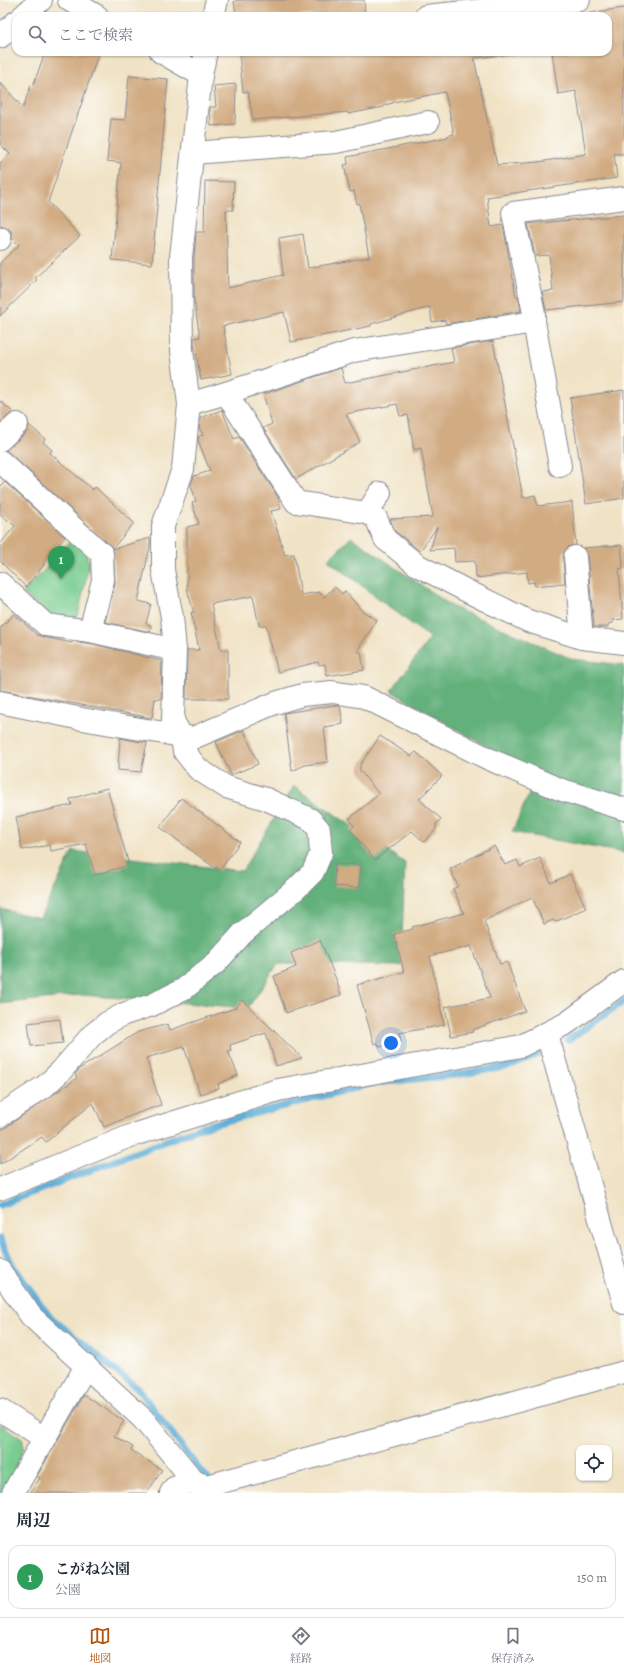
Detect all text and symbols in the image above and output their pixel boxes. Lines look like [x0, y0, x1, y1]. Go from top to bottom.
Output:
search box [12, 12, 612, 56]
icon: search [26, 23, 48, 45]
text: ここで検索 [58, 25, 133, 45]
pin: 1 [48, 546, 74, 579]
your location [381, 1033, 401, 1053]
map controls [576, 1445, 612, 1481]
button: locate [576, 1445, 612, 1481]
text: 周辺 [16, 1509, 50, 1532]
text: こがね公園 [55, 1559, 130, 1579]
text: 1 [28, 1569, 32, 1586]
text: 150 m [577, 1569, 607, 1586]
text: 公園 [55, 1581, 81, 1598]
tab: 地図 [89, 1625, 111, 1666]
tab: 経路 [290, 1625, 312, 1666]
tab: 保存済み [491, 1625, 535, 1666]

